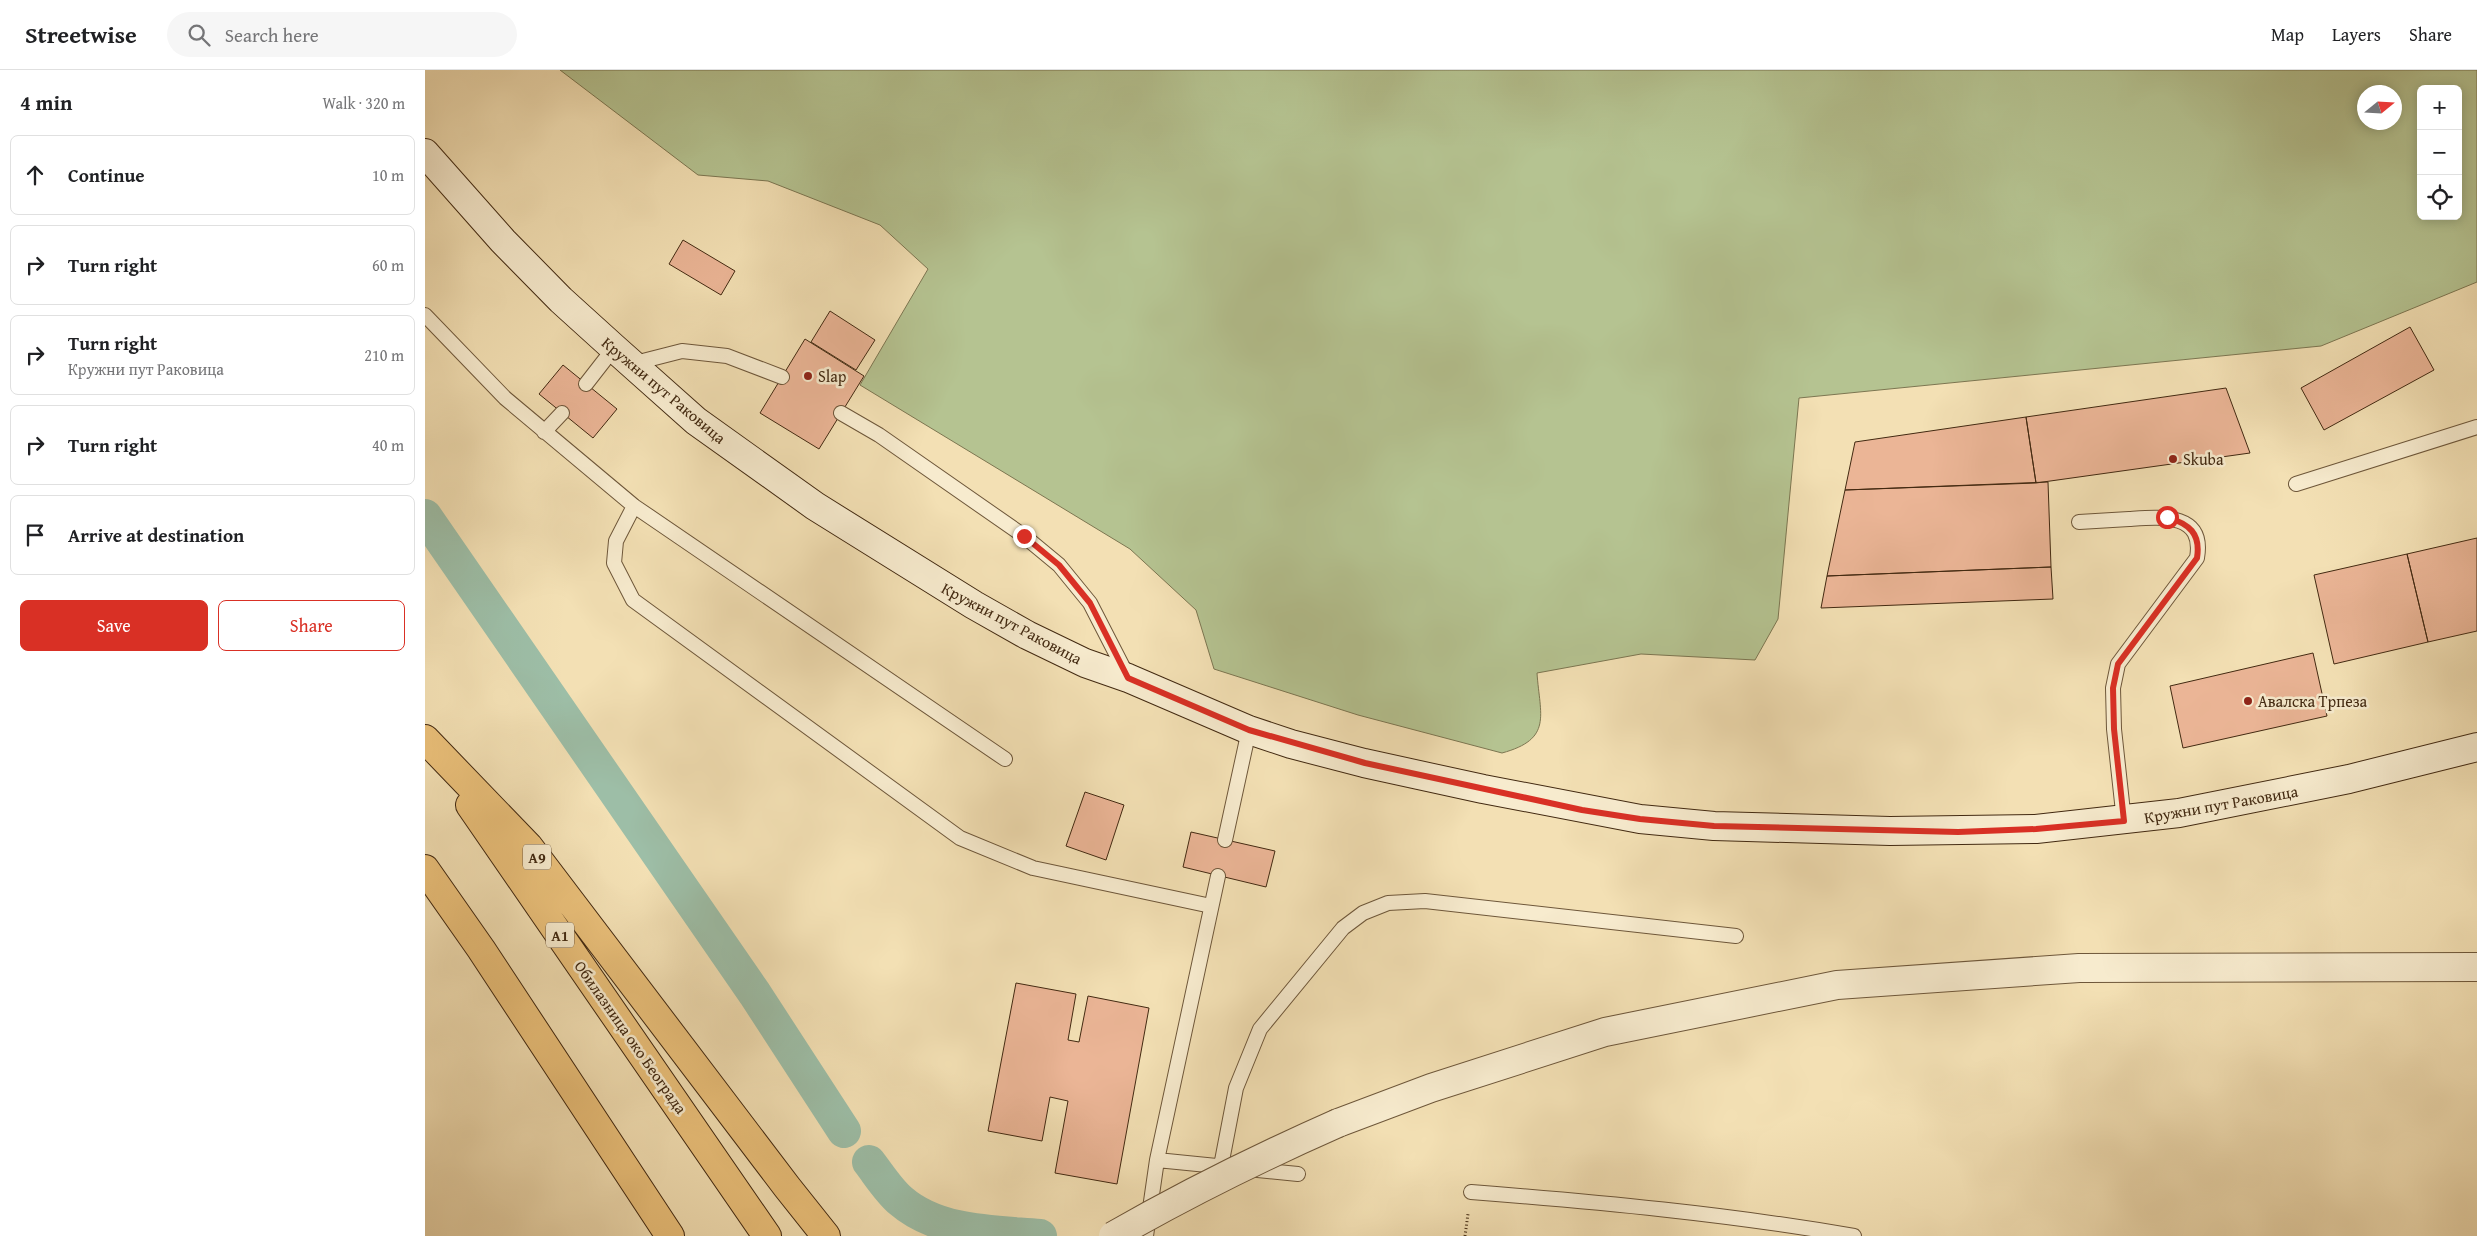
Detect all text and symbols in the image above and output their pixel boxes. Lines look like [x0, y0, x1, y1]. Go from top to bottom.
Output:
search box [167, 12, 517, 57]
text: Streetwise [25, 17, 137, 52]
icon: search [185, 21, 213, 49]
text: Search here [225, 21, 319, 49]
text: Map [2271, 21, 2304, 48]
text: Layers [2332, 21, 2381, 48]
text: Share [2409, 21, 2452, 48]
north arrow [2357, 85, 2402, 130]
map controls [2417, 85, 2462, 220]
button: + [2417, 85, 2462, 130]
text: 4 min [20, 87, 72, 118]
text: Walk · 320 m [322, 91, 405, 115]
button: − [2417, 130, 2462, 175]
icon: ahead [21, 161, 49, 189]
text: Continue [68, 161, 145, 189]
text: 10 m [372, 163, 404, 187]
button: locate [2417, 175, 2462, 220]
icon: right [21, 251, 49, 279]
text: Turn right [68, 251, 157, 279]
text: 60 m [372, 253, 404, 277]
text: Turn right [68, 329, 157, 357]
street label: Кружни пут Раковица [597, 331, 732, 450]
icon: right [21, 341, 49, 369]
text: 210 m [364, 343, 404, 367]
text: Кружни пут Раковица [68, 357, 224, 381]
place label: Slap [818, 364, 847, 388]
marker: Slap [802, 370, 814, 382]
icon: right [21, 431, 49, 459]
text: Turn right [68, 431, 157, 459]
text: 40 m [372, 433, 404, 457]
place label: Skuba [2183, 447, 2224, 471]
marker: Skuba [2167, 453, 2179, 465]
route start [2156, 506, 2179, 529]
icon: arrive [21, 521, 49, 549]
text: Arrive at destination [68, 521, 244, 549]
route end [1013, 525, 1036, 548]
street label: Кружни пут Раковица [938, 576, 1087, 670]
button: Save [20, 600, 208, 651]
button: Share [218, 600, 405, 651]
place label: Авалска Трпеза [2258, 689, 2368, 713]
marker: Авалска Трпеза [2242, 695, 2254, 707]
street label: Кружни пут Раковица [2142, 779, 2300, 829]
road number: A9 [523, 844, 551, 870]
road number: A1 [546, 922, 574, 948]
street label: Обилазница око Београда [569, 956, 693, 1119]

